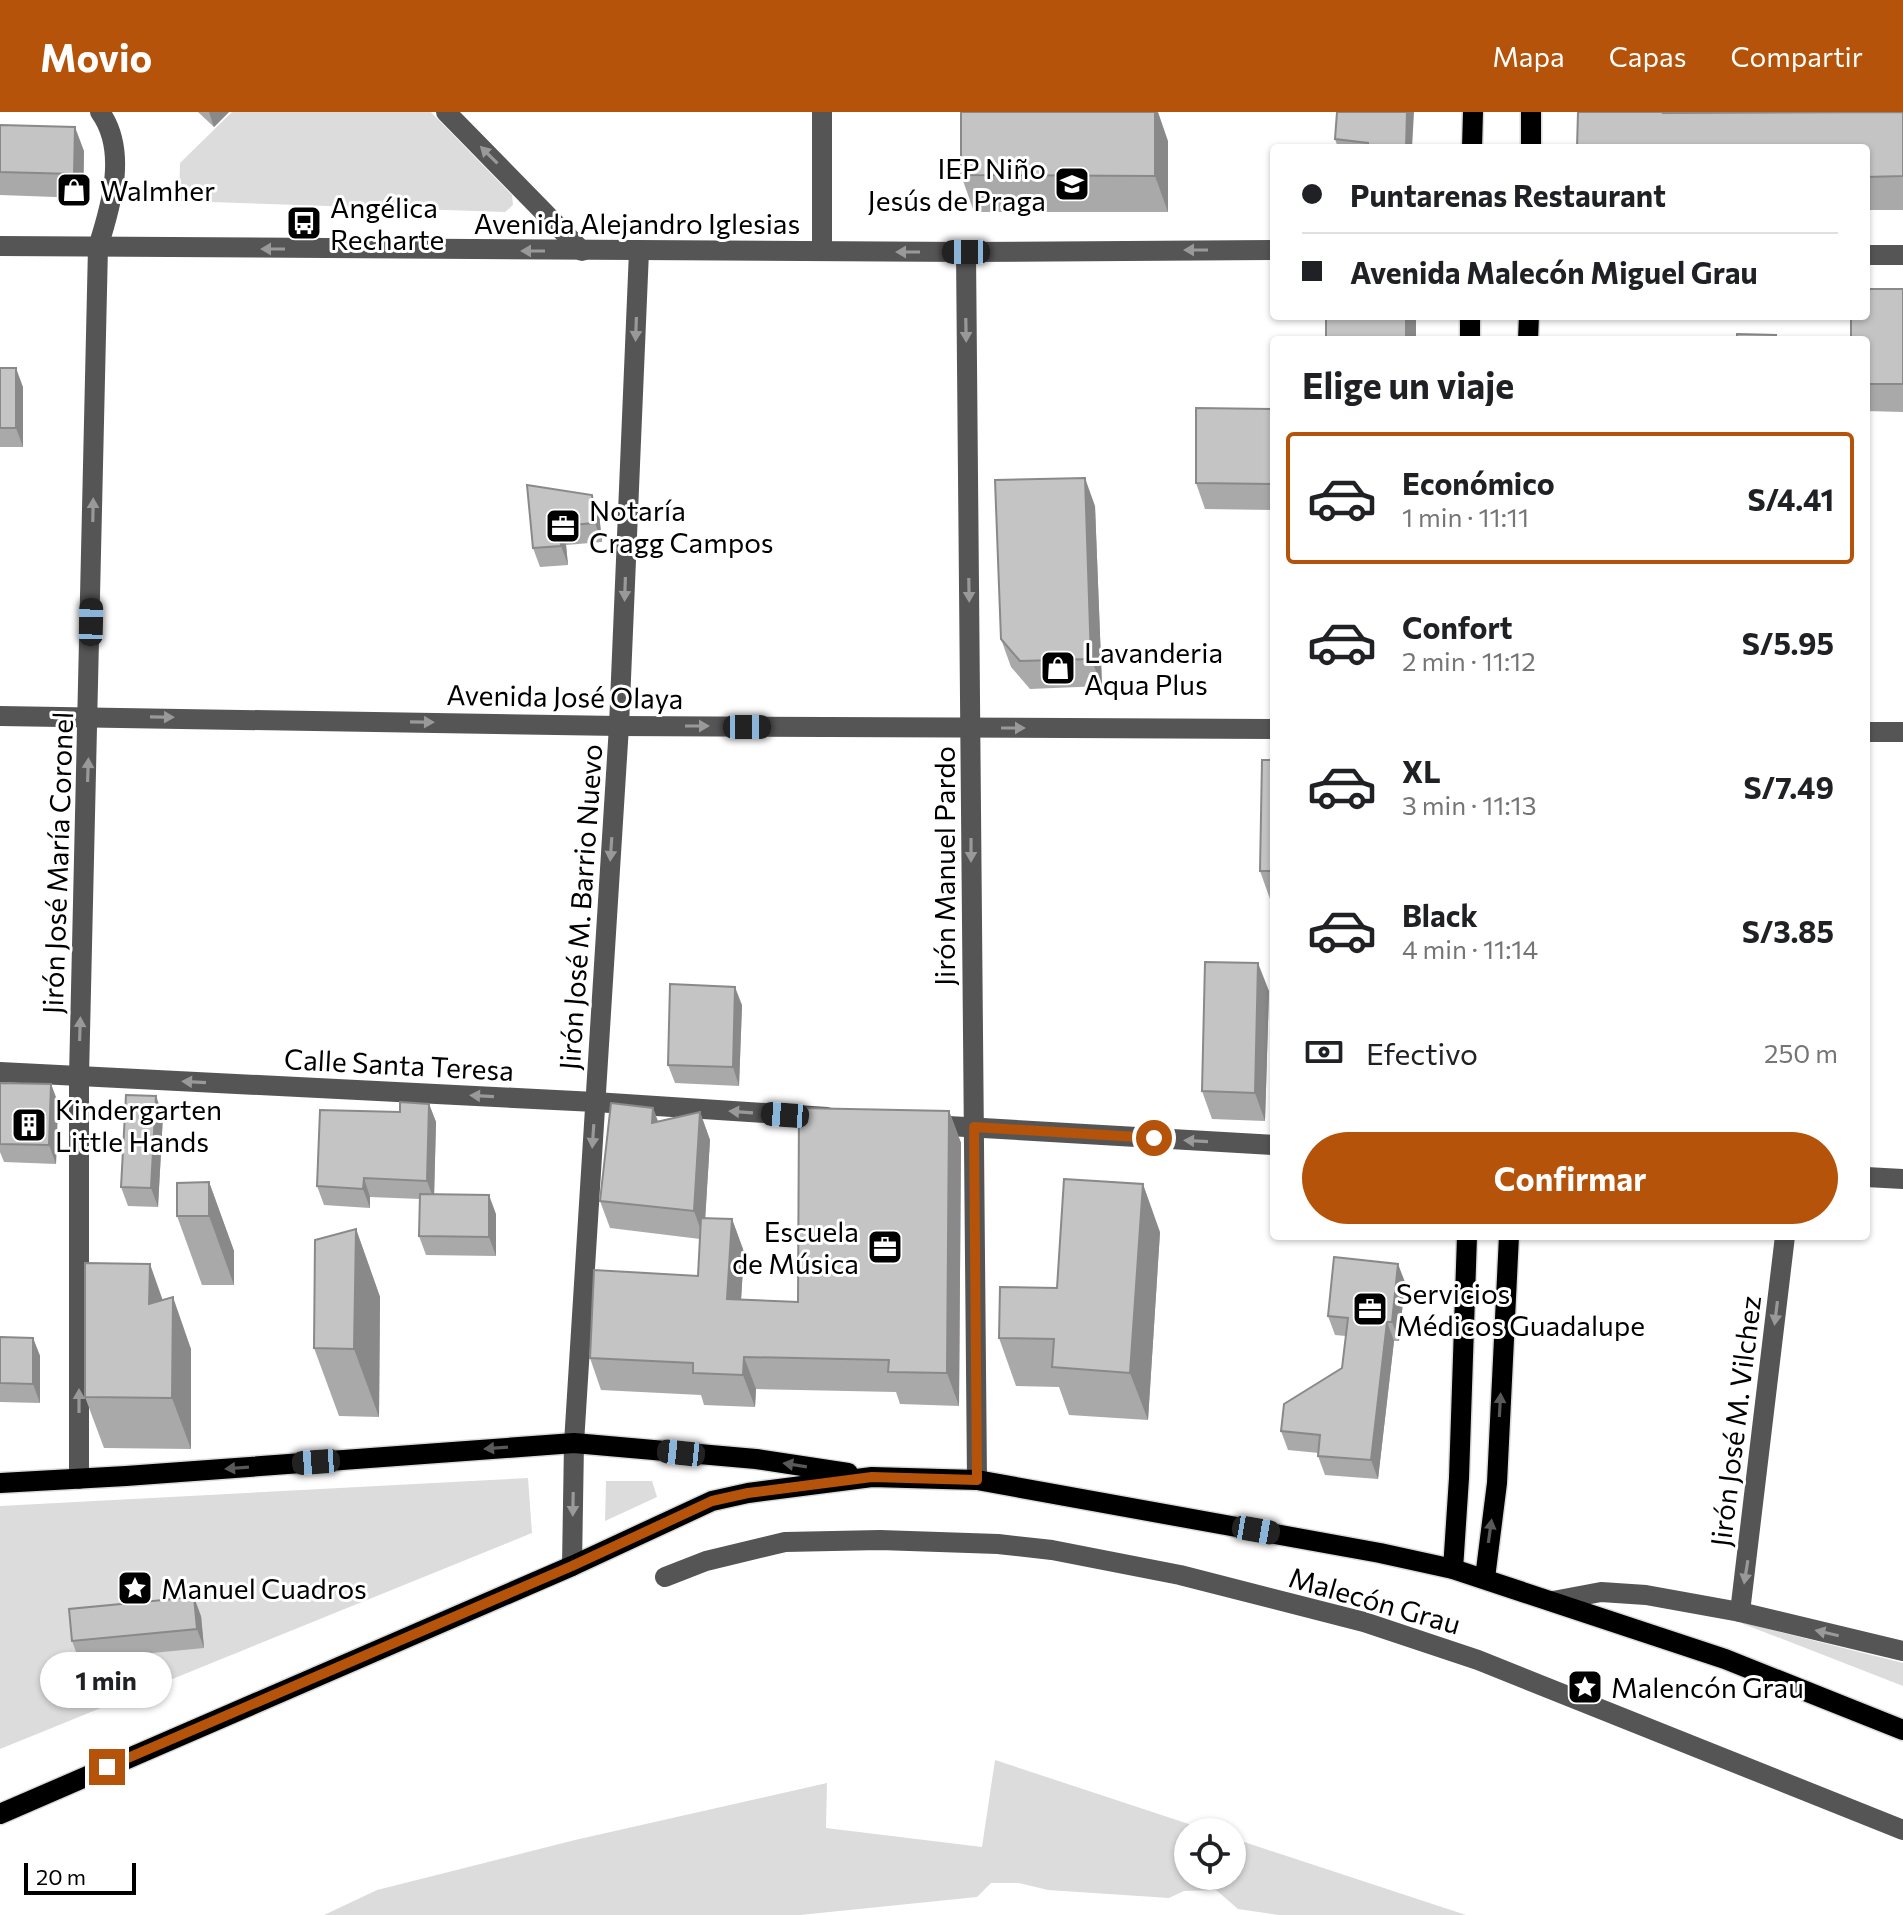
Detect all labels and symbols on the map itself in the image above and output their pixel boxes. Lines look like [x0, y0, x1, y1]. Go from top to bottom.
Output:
one-way arrow [480, 146, 498, 165]
place label: IEP Niño Jesús de Praga [868, 151, 1046, 217]
school or university icon: IEP Niño Jesús de Praga [1053, 165, 1091, 203]
shop icon: Walmher [55, 171, 93, 209]
place label: Walmher [100, 173, 215, 207]
place label: Angélica Recharte [330, 190, 444, 256]
bus stop icon: Angélica Recharte [285, 204, 323, 242]
street label: Avenida Alejandro Iglesias [474, 206, 800, 240]
car [942, 240, 990, 264]
one-way arrow [260, 243, 285, 255]
one-way arrow [1183, 244, 1208, 256]
one-way arrow [520, 245, 545, 257]
one-way arrow [895, 246, 920, 258]
one-way arrow [629, 317, 642, 342]
one-way arrow [960, 318, 973, 343]
place label: Notaría Cragg Campos [589, 493, 773, 559]
one-way arrow [87, 497, 99, 522]
office icon: Notaría Cragg Campos [544, 507, 582, 545]
one-way arrow [618, 577, 631, 602]
one-way arrow [963, 578, 975, 603]
car [79, 598, 103, 646]
place label: Lavanderia Aqua Plus [1084, 635, 1223, 701]
shop icon: Lavanderia Aqua Plus [1039, 649, 1077, 687]
street label: Avenida José Olaya [446, 677, 684, 715]
street label: Jirón José María Coronel [35, 711, 79, 1015]
one-way arrow [150, 711, 175, 724]
car [723, 715, 771, 739]
one-way arrow [410, 716, 435, 728]
one-way arrow [685, 720, 710, 732]
one-way arrow [1001, 722, 1026, 734]
street label: Jirón José M. Barrio Nuevo [552, 743, 608, 1071]
street label: Jirón Manuel Pardo [927, 746, 961, 986]
one-way arrow [81, 757, 94, 782]
one-way arrow [605, 837, 618, 862]
one-way arrow [965, 838, 978, 863]
one-way arrow [74, 1016, 87, 1041]
street label: Calle Santa Teresa [283, 1041, 515, 1087]
one-way arrow [181, 1076, 206, 1089]
one-way arrow [469, 1089, 494, 1102]
place label: Kindergarten Little Hands [55, 1092, 222, 1158]
car [760, 1101, 810, 1129]
one-way arrow [728, 1105, 753, 1118]
building icon: Kindergarten Little Hands [10, 1106, 48, 1144]
route start [1136, 1120, 1172, 1156]
one-way arrow [586, 1124, 599, 1149]
one-way arrow [1183, 1134, 1208, 1147]
place label: Escuela de Música [732, 1214, 859, 1280]
office icon: Escuela de Música [866, 1228, 904, 1266]
place label: Servicios Médicos Guadalupe [1396, 1276, 1645, 1342]
office icon: Servicios Médicos Guadalupe [1351, 1290, 1389, 1328]
street label: Jirón José M. Vilchez [1703, 1294, 1767, 1548]
one-way arrow [1769, 1301, 1782, 1326]
one-way arrow [73, 1388, 85, 1413]
one-way arrow [1494, 1392, 1507, 1417]
car [656, 1439, 706, 1467]
one-way arrow [483, 1442, 508, 1455]
car [291, 1448, 341, 1476]
one-way arrow [782, 1458, 807, 1471]
one-way arrow [224, 1462, 249, 1475]
one-way arrow [567, 1492, 579, 1517]
car [1230, 1514, 1282, 1546]
one-way arrow [1484, 1518, 1497, 1543]
street label: Malecón Grau [1285, 1559, 1465, 1641]
one-way arrow [1739, 1559, 1751, 1584]
place icon: Manuel Cuadros [116, 1569, 154, 1607]
place label: Manuel Cuadros [161, 1571, 367, 1605]
one-way arrow [1815, 1626, 1840, 1639]
callout: 1 min [41, 1651, 173, 1707]
place icon: Malencón Grau [1566, 1668, 1604, 1706]
place label: Malencón Grau [1611, 1670, 1804, 1704]
route end [89, 1749, 125, 1785]
scale bar [24, 1859, 136, 1895]

